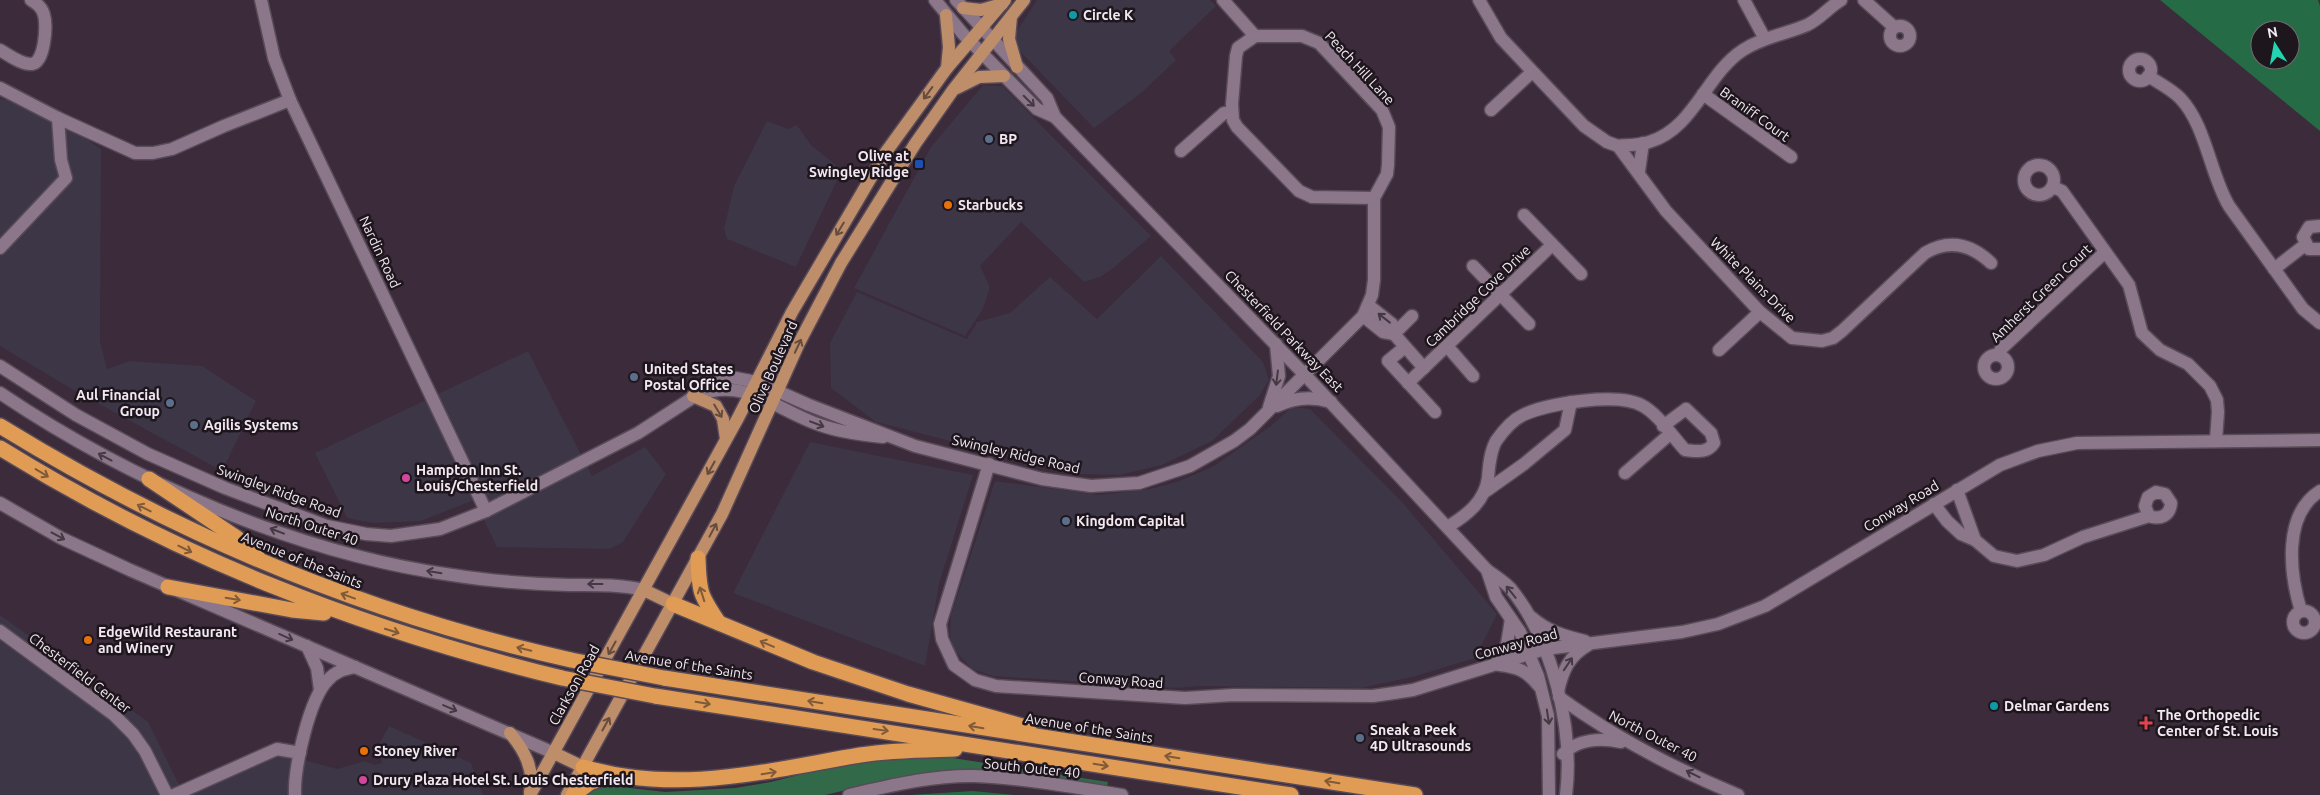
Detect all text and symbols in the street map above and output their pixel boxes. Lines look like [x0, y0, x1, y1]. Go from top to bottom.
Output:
place label: Circle K [1083, 7, 1134, 23]
marker: Circle K [1067, 9, 1079, 21]
north arrow [2250, 20, 2300, 70]
text: N [2266, 23, 2279, 41]
street label: Peach Hill Lane [1322, 28, 1398, 108]
street label: Braniff Court [1717, 83, 1793, 145]
one-way arrow [923, 86, 933, 100]
one-way arrow [1023, 95, 1035, 107]
place label: BP [999, 131, 1017, 147]
marker: BP [983, 133, 995, 145]
place label: Olive at Swingley Ridge [809, 148, 909, 180]
marker: Olive at Swingley Ridge [913, 158, 925, 170]
place label: Starbucks [958, 197, 1023, 213]
marker: Starbucks [942, 199, 954, 211]
street label: Nardin Road [356, 213, 404, 291]
one-way arrow [834, 221, 844, 236]
street label: White Plains Drive [1707, 234, 1799, 326]
street label: Amherst Green Court [1987, 240, 2095, 345]
street label: Cambridge Cove Drive [1422, 242, 1534, 350]
street label: Chesterfield Parkway East [1222, 267, 1347, 395]
one-way arrow [1378, 312, 1391, 323]
street label: Olive Boulevard [745, 318, 801, 416]
one-way arrow [793, 339, 803, 354]
place label: United States Postal Office [644, 361, 734, 393]
one-way arrow [1272, 370, 1282, 386]
marker: United States Postal Office [628, 371, 640, 383]
place label: Aul Financial Group [76, 387, 160, 419]
marker: Aul Financial Group [164, 397, 176, 409]
one-way arrow [712, 404, 723, 418]
place label: Agilis Systems [204, 417, 299, 433]
marker: Agilis Systems [188, 419, 200, 431]
one-way arrow [809, 419, 824, 429]
street label: Swingley Ridge Road [951, 432, 1081, 476]
one-way arrow [98, 452, 113, 462]
one-way arrow [705, 460, 715, 474]
street label: Swingley Ridge Road [215, 461, 343, 521]
place label: Hampton Inn St. Louis/Chesterfield [416, 462, 538, 494]
one-way arrow [34, 469, 48, 479]
marker: Hampton Inn St. Louis/Chesterfield [400, 472, 412, 484]
street label: Conway Road [1860, 477, 1942, 535]
one-way arrow [137, 503, 152, 513]
street label: North Outer 40 [264, 503, 360, 549]
place label: Kingdom Capital [1076, 513, 1185, 529]
marker: Kingdom Capital [1060, 515, 1072, 527]
one-way arrow [709, 523, 718, 538]
one-way arrow [270, 526, 285, 535]
street label: Avenue of the Saints [239, 528, 365, 592]
one-way arrow [50, 531, 64, 541]
one-way arrow [177, 545, 192, 554]
one-way arrow [426, 567, 442, 577]
one-way arrow [588, 580, 604, 589]
one-way arrow [696, 586, 706, 602]
one-way arrow [1506, 586, 1517, 599]
one-way arrow [340, 591, 356, 600]
one-way arrow [225, 595, 241, 605]
place label: EdgeWild Restaurant and Winery [98, 624, 237, 656]
street label: Conway Road [1473, 625, 1559, 663]
one-way arrow [383, 627, 399, 637]
street label: Chesterfield Center [26, 630, 135, 717]
one-way arrow [278, 633, 293, 643]
marker: EdgeWild Restaurant and Winery [82, 634, 94, 646]
one-way arrow [760, 639, 776, 648]
one-way arrow [606, 640, 616, 655]
street label: Clarkson Road [545, 642, 603, 728]
one-way arrow [516, 644, 532, 654]
street label: Avenue of the Saints [624, 647, 754, 683]
one-way arrow [1564, 657, 1574, 671]
street label: Conway Road [1078, 669, 1164, 691]
one-way arrow [808, 696, 824, 706]
place label: Delmar Gardens [2004, 698, 2110, 714]
one-way arrow [695, 699, 711, 709]
marker: Delmar Gardens [1988, 700, 2000, 712]
one-way arrow [442, 703, 457, 713]
street label: North Outer 40 [1606, 707, 1700, 765]
place label: The Orthopedic Center of St. Louis [2157, 707, 2279, 739]
one-way arrow [1543, 709, 1553, 725]
street label: Avenue of the Saints [1024, 710, 1154, 746]
marker: The Orthopedic Center of St. Louis [2139, 716, 2153, 730]
one-way arrow [602, 718, 612, 732]
one-way arrow [968, 721, 984, 731]
place label: Sneak a Peek 4D Ultrasounds [1370, 722, 1472, 754]
one-way arrow [873, 726, 889, 736]
marker: Sneak a Peek 4D Ultrasounds [1354, 732, 1366, 744]
place label: Stoney River [374, 743, 458, 759]
marker: Stoney River [358, 745, 370, 757]
one-way arrow [1164, 752, 1180, 762]
street label: South Outer 40 [983, 755, 1081, 781]
one-way arrow [1092, 761, 1108, 771]
one-way arrow [760, 768, 776, 777]
one-way arrow [1686, 769, 1701, 779]
place label: Drury Plaza Hotel St. Louis Chesterfield [373, 772, 633, 788]
marker: Drury Plaza Hotel St. Louis Chesterfield [357, 774, 369, 786]
one-way arrow [1324, 777, 1340, 787]

